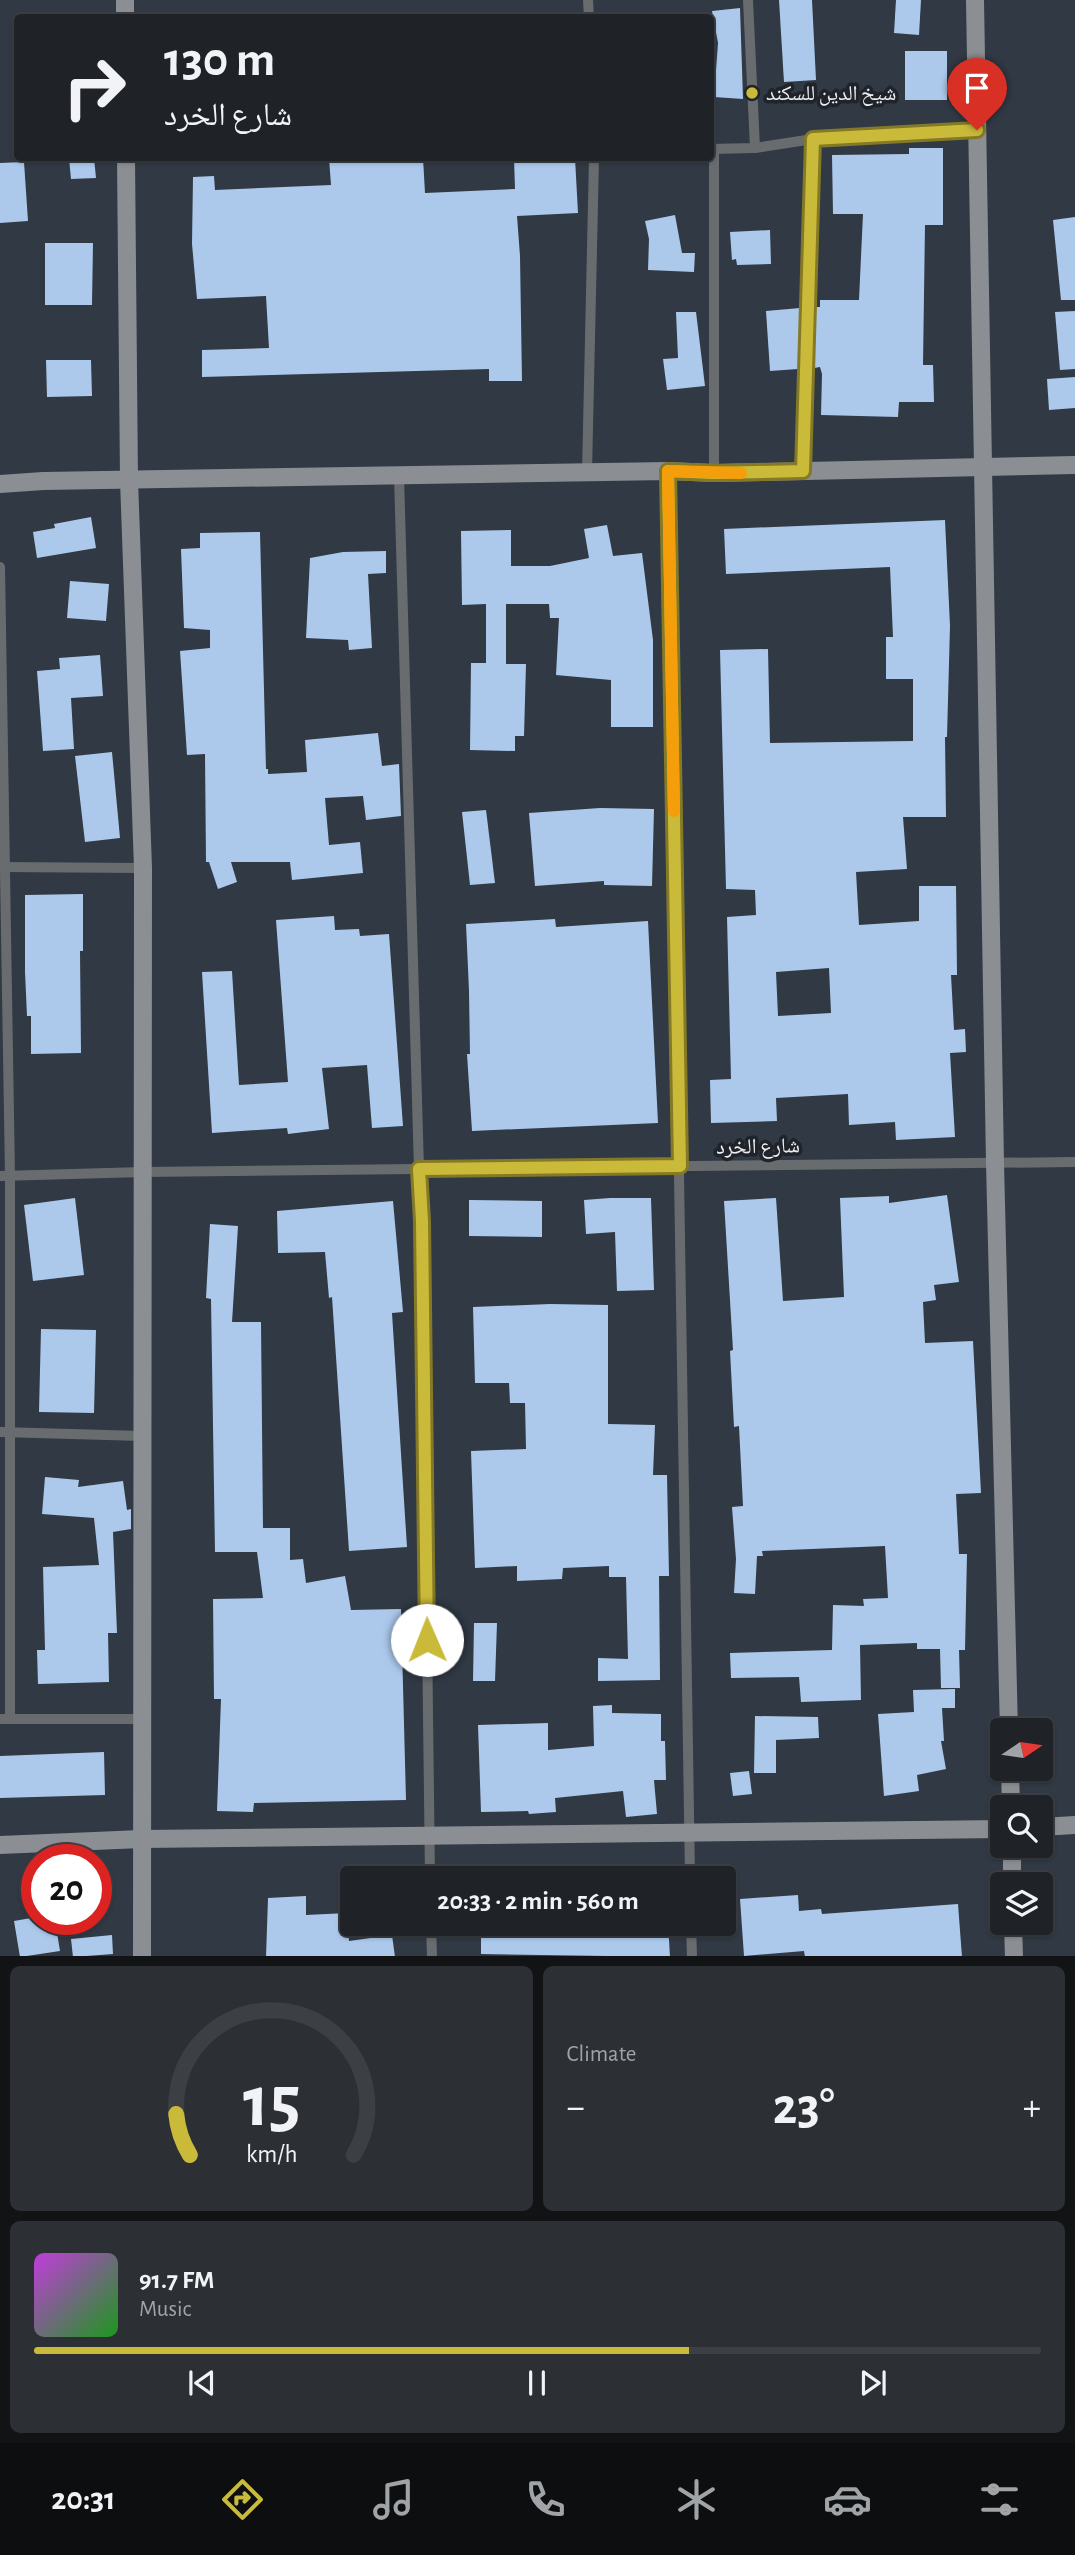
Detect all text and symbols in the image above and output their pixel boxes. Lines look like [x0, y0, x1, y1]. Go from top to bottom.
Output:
text: 130 m [164, 36, 275, 85]
icon: right [49, 42, 140, 133]
pin [947, 58, 1007, 130]
icon: arrive [958, 69, 996, 107]
place label: شيخ الدين للسكند [766, 83, 896, 106]
marker: شيخ الدين للسكند [744, 85, 760, 101]
text: شارع الخرد [164, 99, 292, 131]
street label: شارع الخرد [716, 1135, 800, 1160]
position arrow [390, 1603, 464, 1677]
north arrow [990, 1718, 1054, 1782]
map controls [990, 1718, 1053, 1935]
button: search [990, 1795, 1053, 1858]
speed limit sign: 20 [21, 1844, 112, 1935]
button: layers [990, 1872, 1053, 1935]
text: 20:33 · 2 min · 560 m [437, 1888, 639, 1914]
text: Climate [567, 2043, 636, 2066]
text: 15 [242, 2067, 300, 2140]
text: 23° [773, 2081, 835, 2133]
text: − [567, 2089, 585, 2127]
text: + [1023, 2089, 1041, 2127]
text: km/h [245, 2141, 297, 2166]
text: 91.7 FM [139, 2267, 214, 2293]
text: Music [139, 2298, 191, 2321]
icon: previous [183, 2364, 221, 2402]
icon: pause [518, 2364, 556, 2402]
icon: next [854, 2364, 892, 2402]
icon: directions [218, 2475, 267, 2524]
icon: music [369, 2475, 418, 2524]
icon: phone [521, 2475, 570, 2524]
icon: climate [672, 2475, 721, 2524]
icon: car [823, 2475, 872, 2524]
icon: filters [975, 2475, 1024, 2524]
text: 20:31 [51, 2483, 116, 2515]

